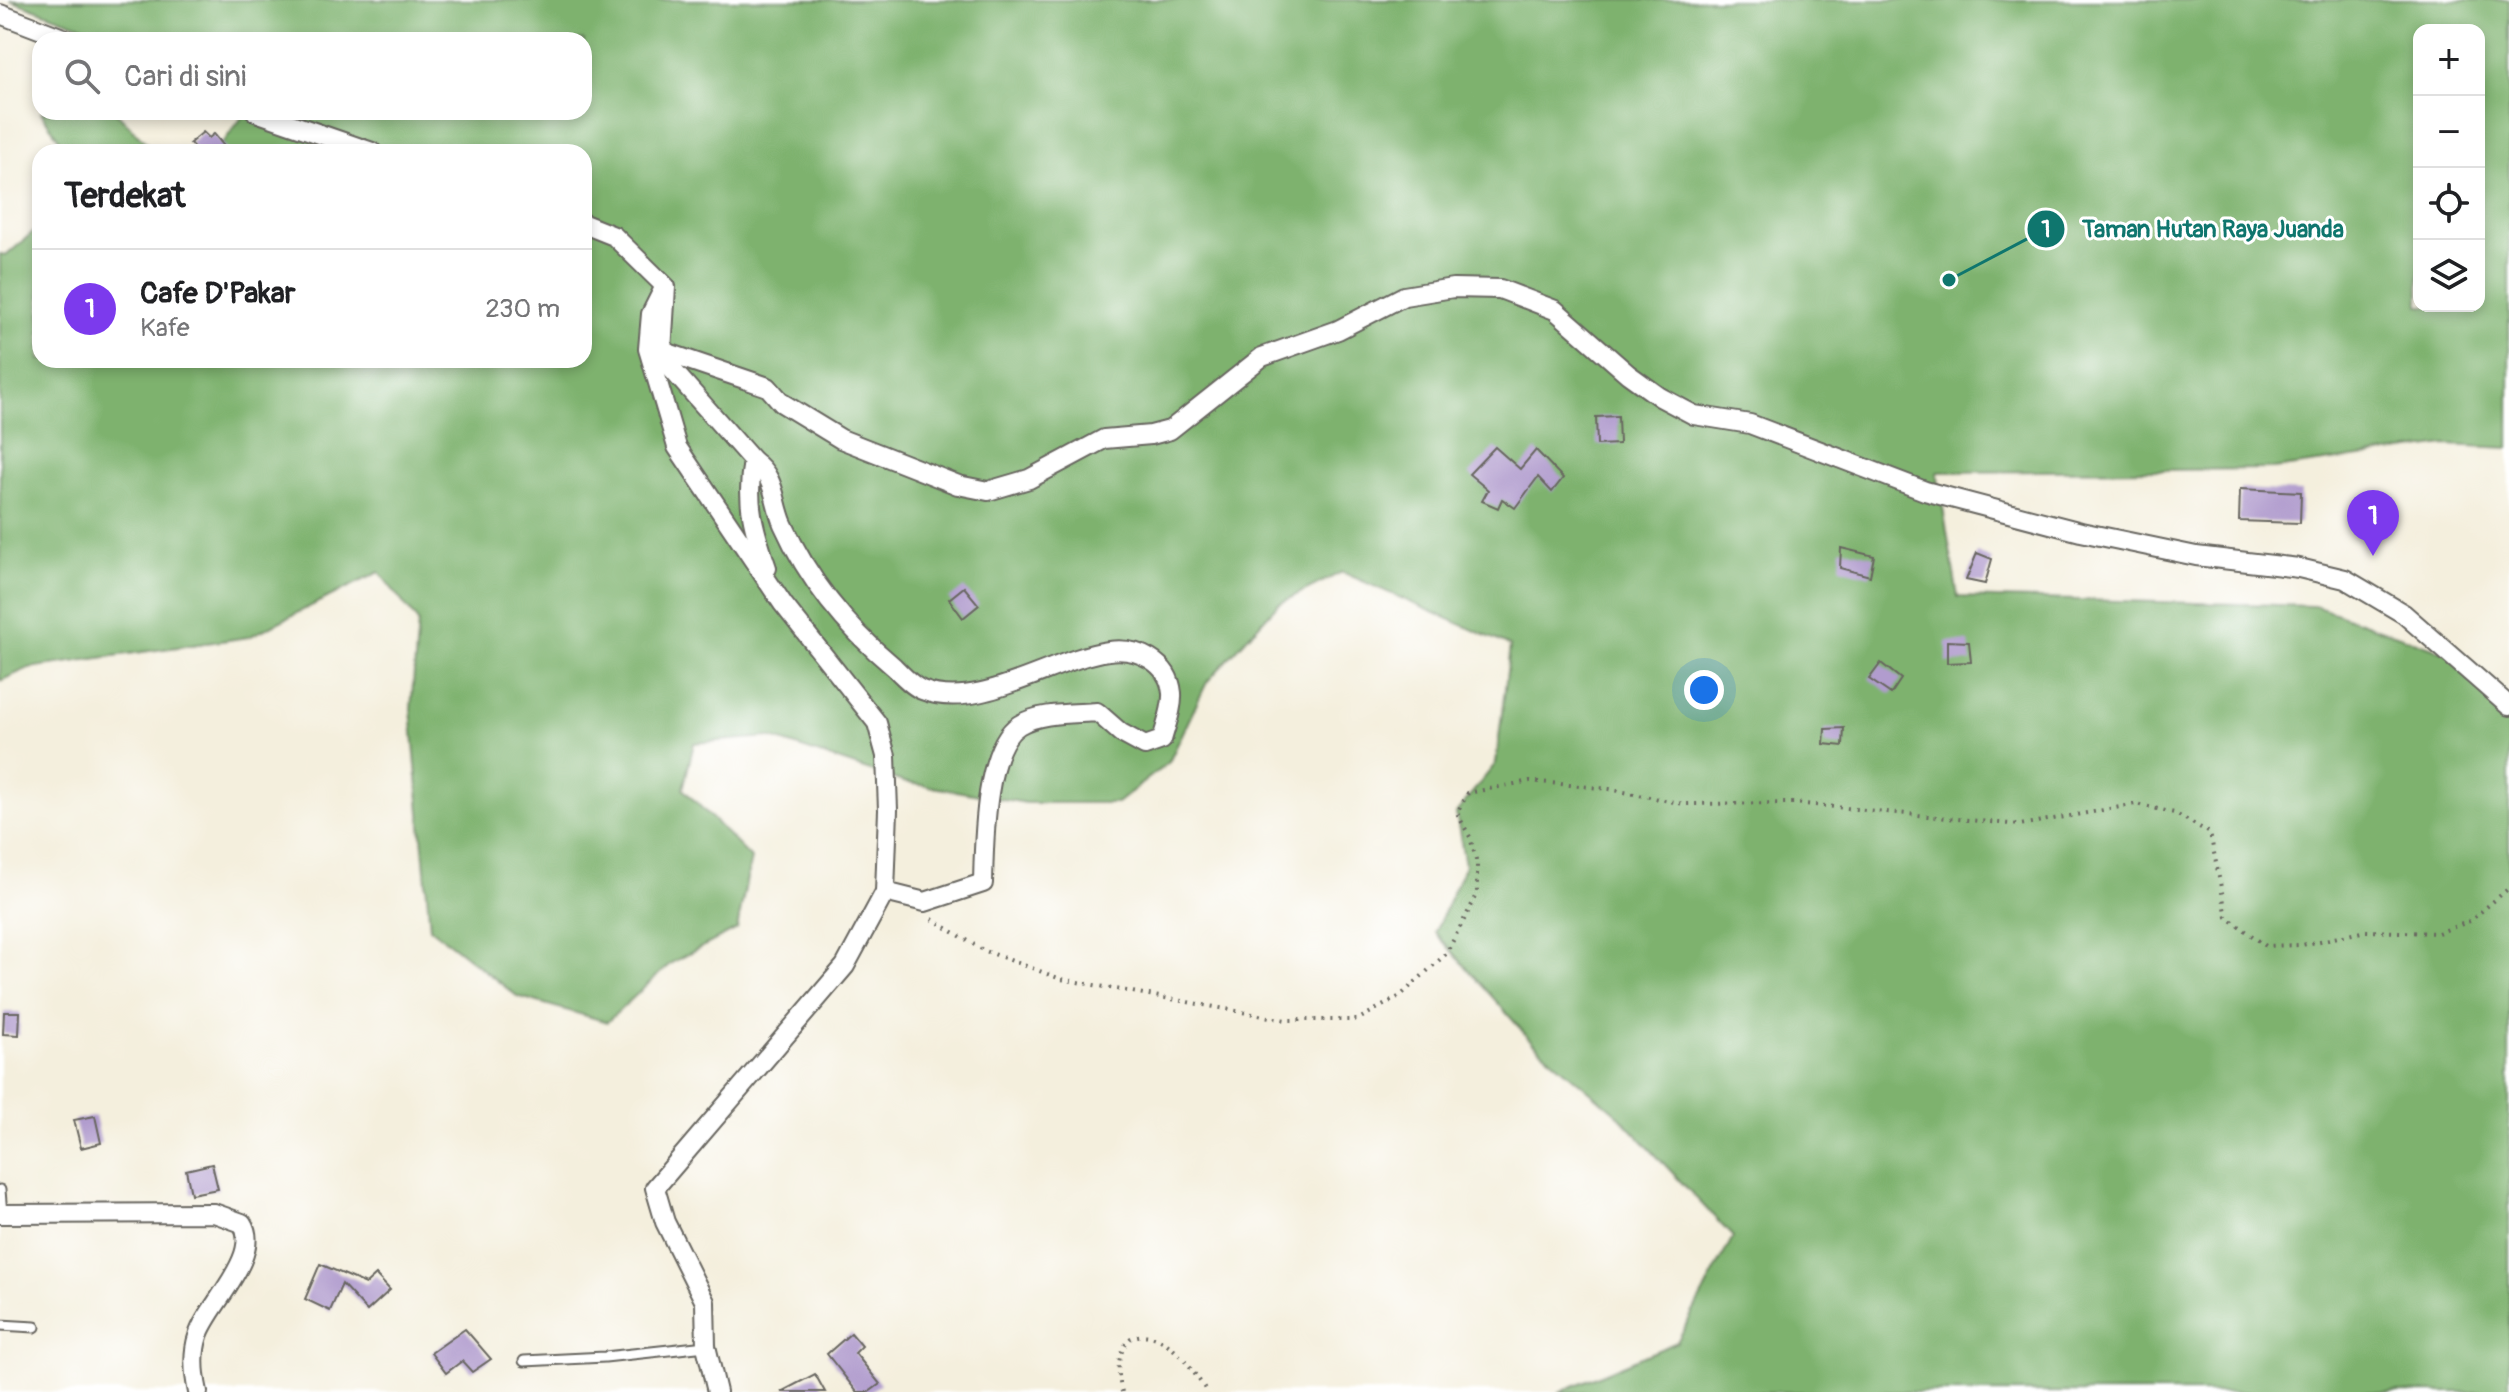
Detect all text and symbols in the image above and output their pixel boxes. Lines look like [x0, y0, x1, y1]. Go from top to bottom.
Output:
map controls [2413, 24, 2485, 312]
button: + [2413, 24, 2485, 96]
search box [32, 32, 592, 120]
icon: search [60, 54, 104, 98]
text: Cari di sini [124, 58, 246, 95]
button: − [2413, 96, 2485, 168]
button: locate [2413, 168, 2485, 240]
text: Terdekat [64, 175, 185, 218]
callout: Taman Hutan Raya Juanda [2026, 205, 2360, 253]
text: 1 [2041, 215, 2051, 244]
text: Taman Hutan Raya Juanda [2081, 215, 2344, 244]
button: layers [2413, 240, 2485, 312]
text: Cafe D'Pakar [140, 275, 295, 312]
text: 1 [85, 293, 95, 325]
text: 230 m [485, 293, 560, 325]
text: Kafe [140, 312, 190, 344]
pin: 1 [2347, 490, 2399, 556]
your location [1684, 670, 1724, 710]

